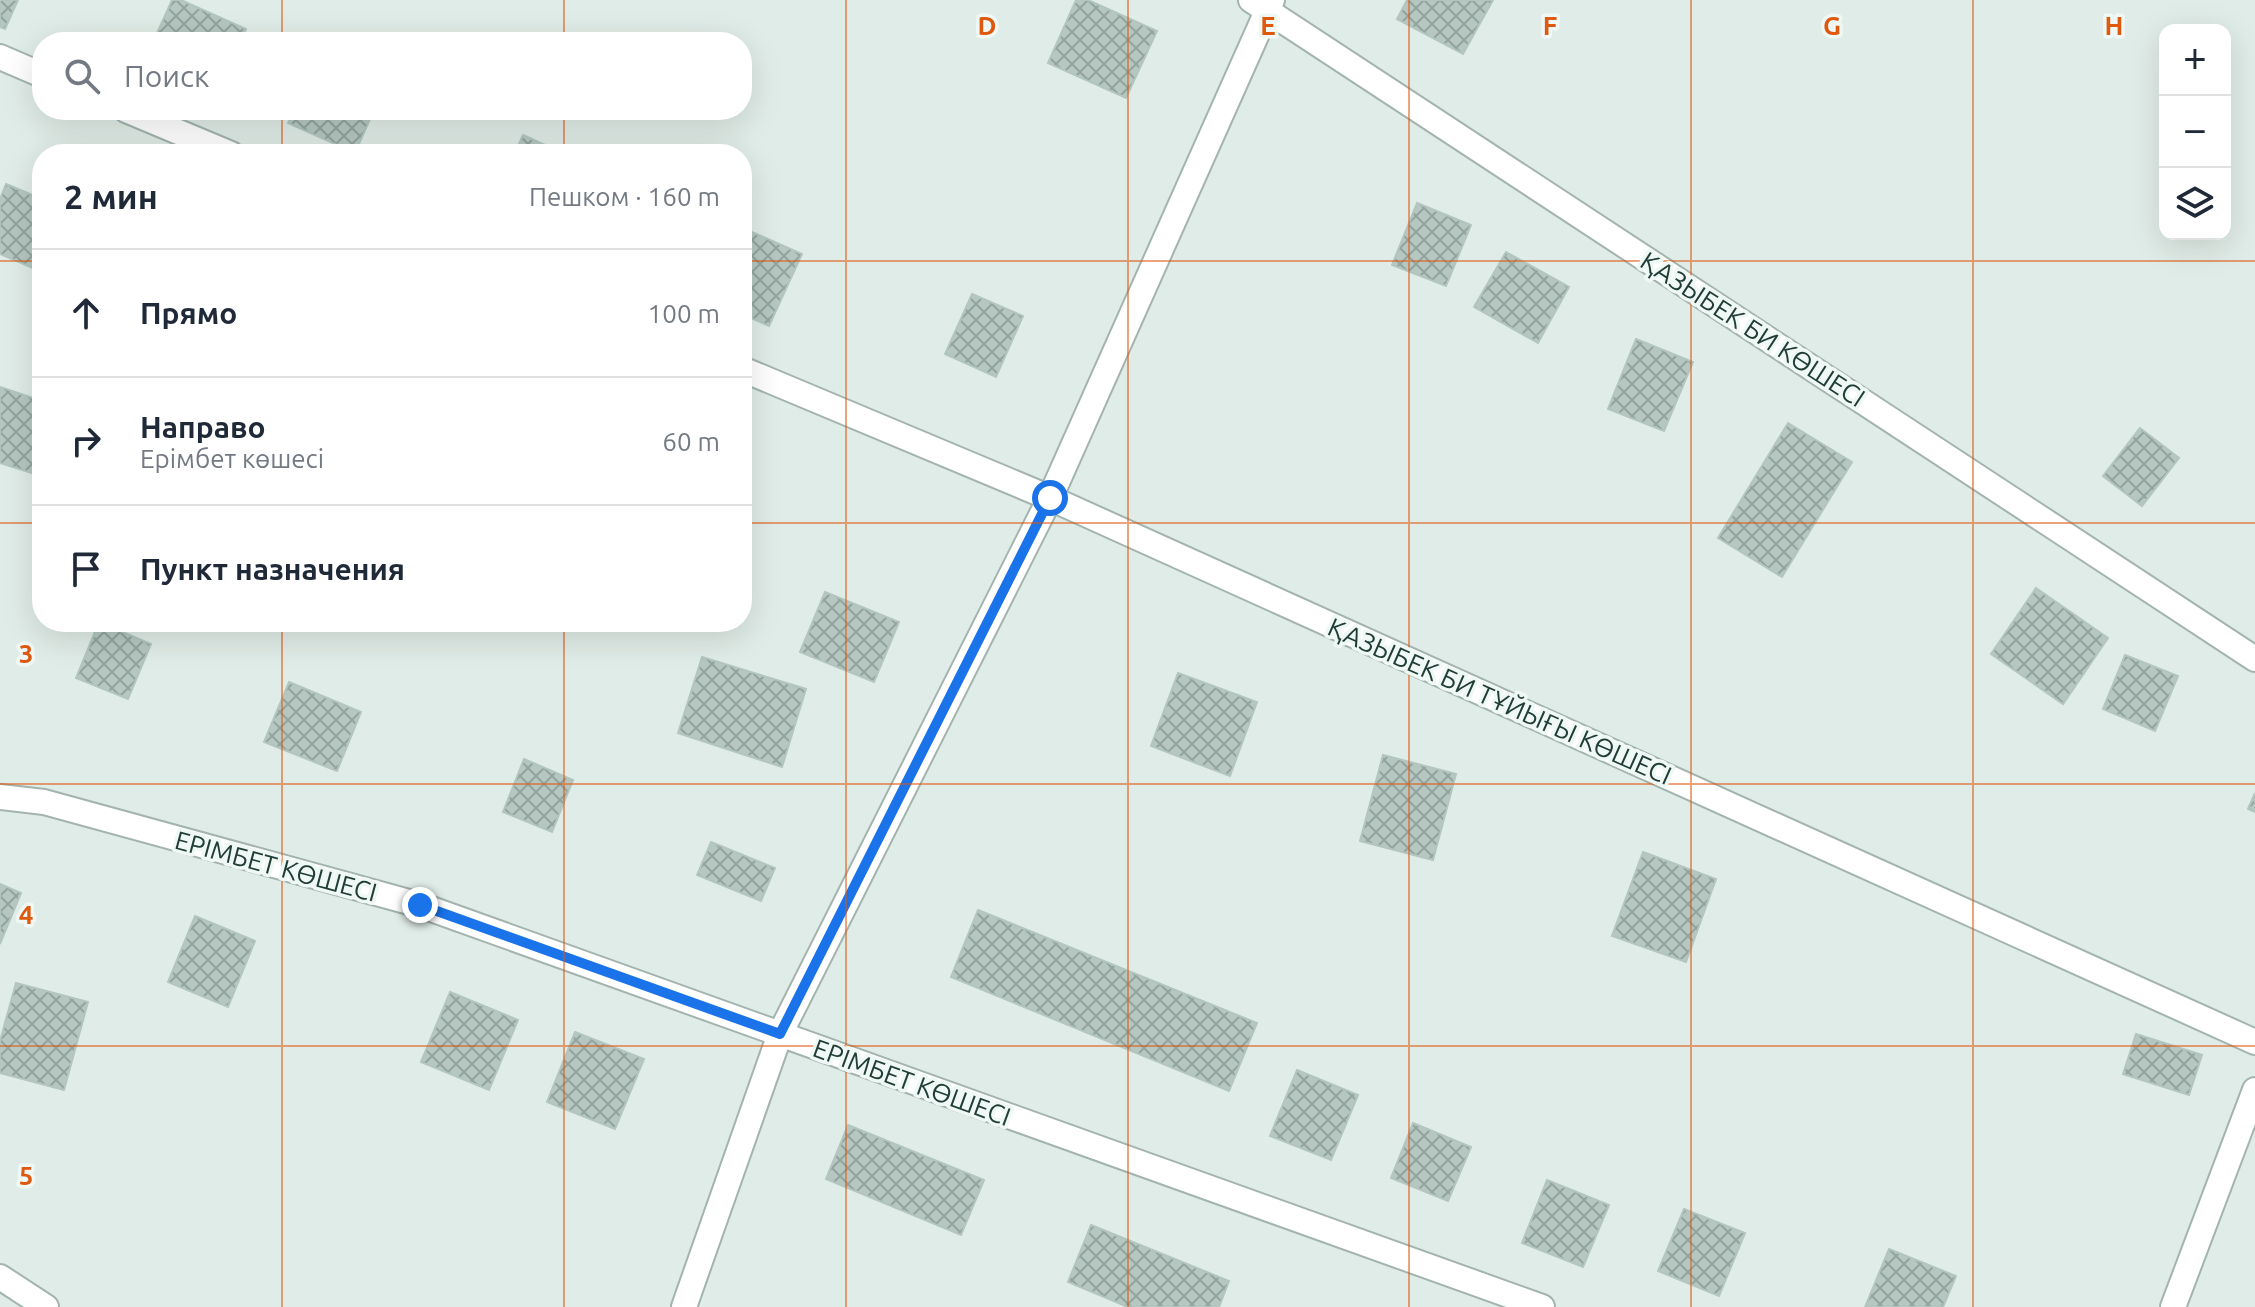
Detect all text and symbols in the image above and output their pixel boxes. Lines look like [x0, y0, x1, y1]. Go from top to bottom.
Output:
text: D [978, 11, 996, 40]
text: E [1260, 11, 1276, 40]
text: F [1543, 11, 1557, 40]
text: G [1823, 11, 1841, 40]
text: H [2105, 11, 2123, 40]
map controls [2159, 24, 2231, 240]
button: + [2159, 24, 2231, 96]
search box [32, 32, 752, 120]
icon: search [60, 54, 104, 98]
text: Поиск [124, 59, 209, 93]
button: − [2159, 96, 2231, 168]
button: layers [2159, 168, 2231, 240]
text: 2 мин [64, 177, 158, 215]
text: Пешком · 160 m [529, 182, 720, 211]
street label: ҚАЗЫБЕК БИ КӨШЕСІ [1636, 246, 1870, 412]
icon: ahead [64, 291, 108, 335]
text: Прямо [140, 296, 237, 330]
text: 100 m [648, 299, 720, 328]
text: Направо [140, 410, 266, 444]
icon: right [64, 419, 108, 463]
text: 60 m [662, 427, 720, 456]
text: Ерімбет көшесі [140, 444, 324, 473]
route start [1032, 480, 1068, 516]
icon: arrive [64, 547, 108, 591]
text: Пункт назначения [140, 552, 405, 586]
street label: ҚАЗЫБЕК БИ ТҰЙЫҒЫ КӨШЕСІ [1324, 612, 1676, 790]
text: 3 [19, 639, 33, 668]
street label: ЕРІМБЕТ КӨШЕСІ [172, 825, 380, 907]
route end [402, 887, 438, 923]
text: 4 [19, 900, 33, 929]
street label: ЕРІМБЕТ КӨШЕСІ [809, 1033, 1015, 1131]
text: 5 [19, 1161, 33, 1190]

